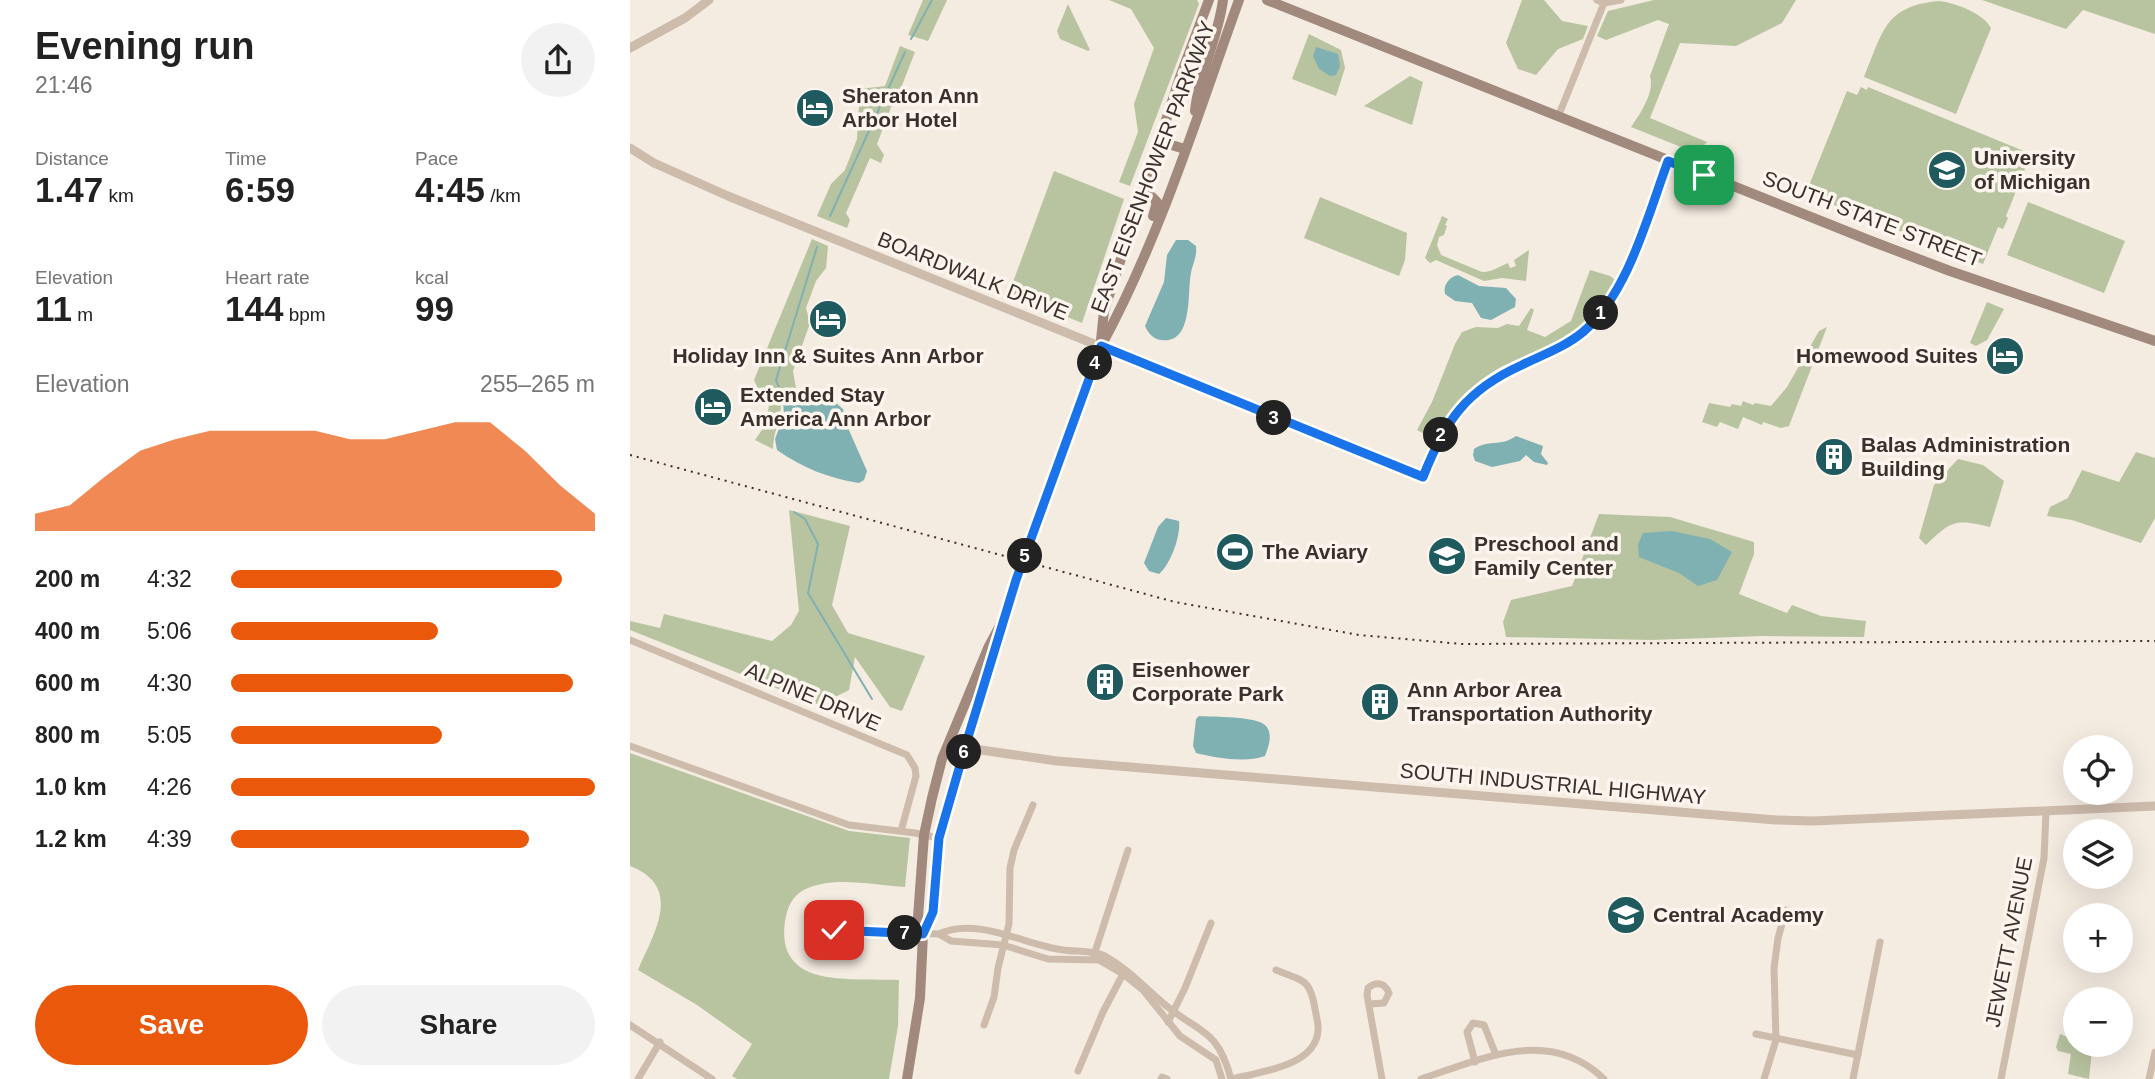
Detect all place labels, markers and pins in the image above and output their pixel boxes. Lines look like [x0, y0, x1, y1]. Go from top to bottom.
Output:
place label: Sheraton Ann Arbor Hotel [842, 84, 979, 131]
hotel icon: Sheraton Ann Arbor Hotel [794, 87, 836, 129]
pin [1674, 145, 1734, 205]
place label: University of Michigan [1974, 146, 2091, 193]
school or university icon: University of Michigan [1926, 149, 1968, 191]
pin: 1 [1584, 296, 1618, 330]
hotel icon: Holiday Inn & Suites Ann Arbor [807, 298, 849, 340]
hotel icon: Homewood Suites [1984, 335, 2026, 377]
place label: Holiday Inn & Suites Ann Arbor [672, 344, 984, 367]
place label: Homewood Suites [1796, 344, 1978, 367]
pin: 4 [1078, 346, 1112, 380]
place label: Extended Stay America Ann Arbor [740, 383, 931, 430]
hotel icon: Extended Stay America Ann Arbor [692, 386, 734, 428]
pin: 3 [1256, 400, 1292, 436]
pin: 2 [1424, 418, 1458, 452]
place label: Balas Administration Building [1861, 433, 2070, 480]
building icon: Balas Administration Building [1813, 436, 1855, 478]
sports icon: The Aviary [1214, 531, 1256, 573]
place label: Preschool and Family Center [1474, 532, 1619, 579]
school or university icon: Preschool and Family Center [1426, 535, 1468, 577]
pin: 5 [1008, 538, 1042, 574]
place label: The Aviary [1262, 540, 1368, 563]
place label: Eisenhower Corporate Park [1132, 658, 1284, 705]
building icon: Eisenhower Corporate Park [1084, 661, 1126, 703]
place label: Ann Arbor Area Transportation Authority [1407, 678, 1653, 725]
building icon: Ann Arbor Area Transportation Authority [1359, 681, 1401, 723]
pin: 6 [946, 734, 982, 770]
school or university icon: Central Academy [1605, 894, 1647, 936]
pin [804, 900, 864, 960]
place label: Central Academy [1653, 903, 1824, 926]
pin: 7 [888, 916, 922, 950]

